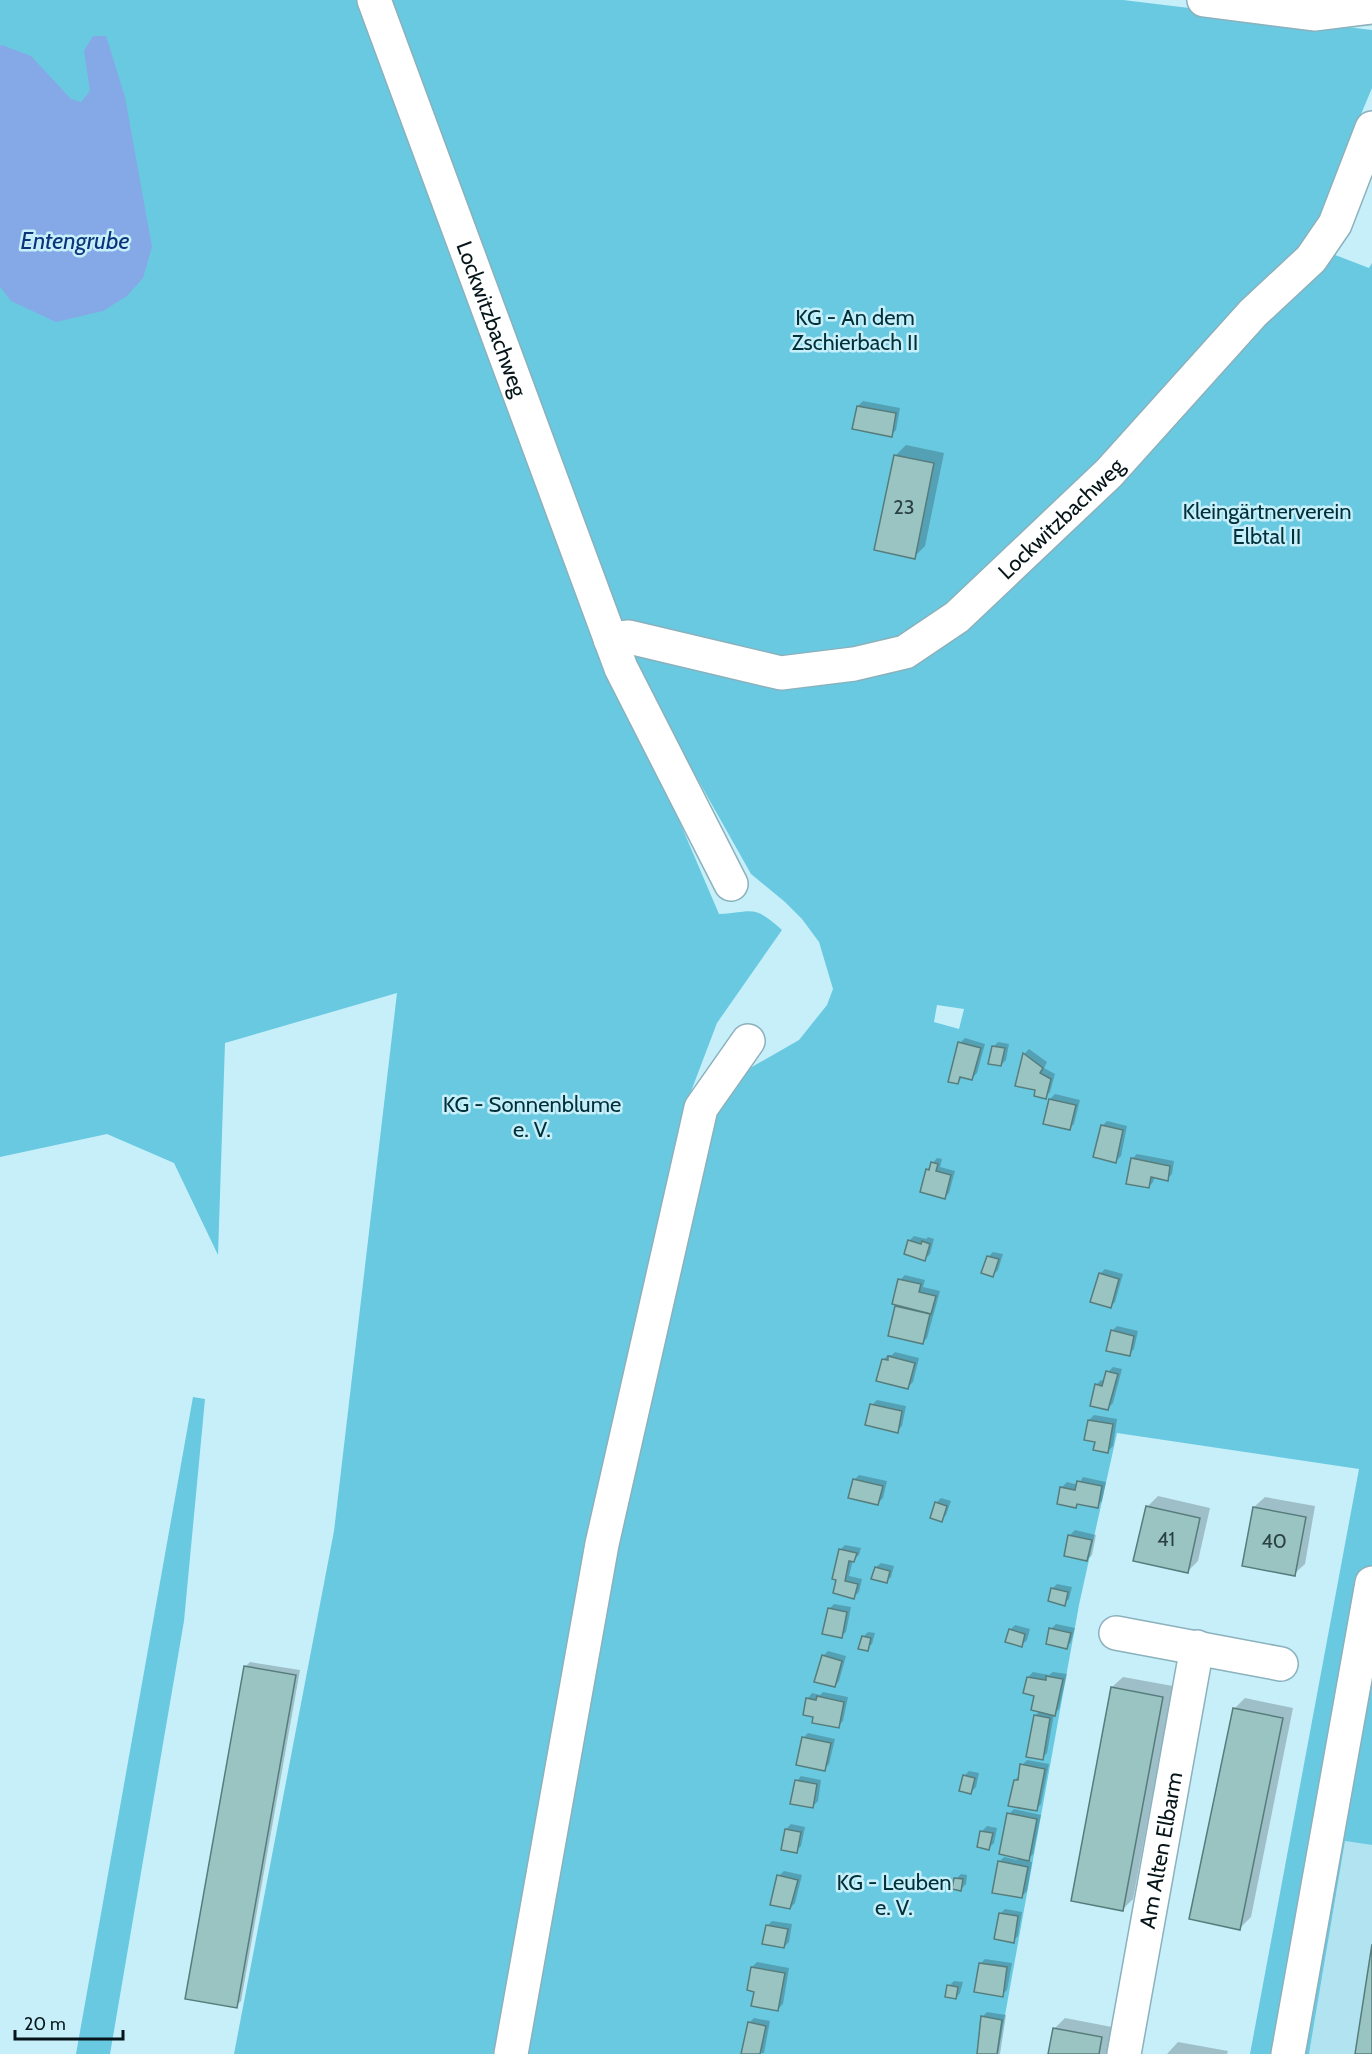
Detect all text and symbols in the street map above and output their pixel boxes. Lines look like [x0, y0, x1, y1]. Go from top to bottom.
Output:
water label: Entengrube [21, 226, 129, 255]
street label: Lockwitzbachweg [451, 237, 533, 401]
park label: KG - An dem Zschierbach II [792, 304, 918, 356]
street label: Lockwitzbachweg [992, 452, 1130, 585]
house number: 23 [893, 495, 915, 519]
park label: Kleingärtnerverein Elbtal II [1183, 498, 1351, 550]
park label: KG - Sonnenblume e. V. [443, 1091, 621, 1143]
house number: 41 [1157, 1527, 1175, 1551]
house number: 40 [1261, 1529, 1287, 1553]
street label: Am Alten Elbarm [1133, 1770, 1188, 1931]
park label: KG - Leuben e. V. [836, 1869, 952, 1921]
scale bar [15, 2003, 123, 2041]
text: 20 m [24, 2013, 66, 2035]

